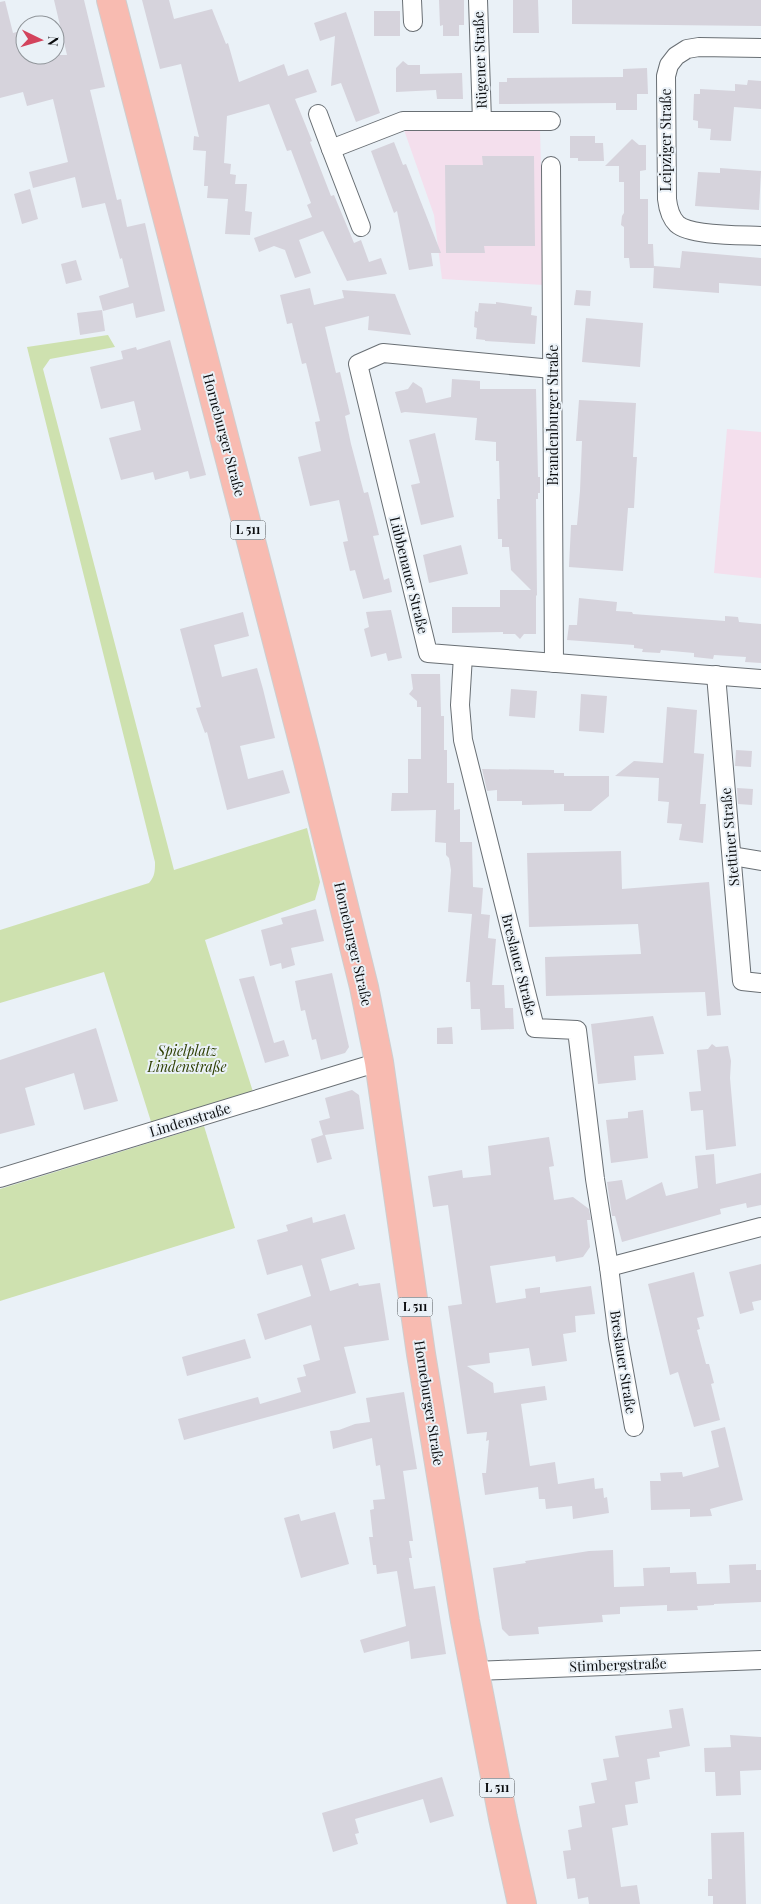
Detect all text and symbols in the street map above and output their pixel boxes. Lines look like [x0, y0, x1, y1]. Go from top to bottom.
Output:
street label: Rügener Straße [468, 11, 491, 109]
north arrow [15, 15, 65, 65]
text: N [44, 35, 63, 47]
street label: Leipziger Straße [656, 88, 675, 192]
street label: Brandenburger Straße [543, 345, 562, 485]
street label: Horneburger Straße [199, 371, 250, 499]
street label: Lübbenauer Straße [386, 514, 433, 635]
road number: L 511 [230, 520, 266, 540]
street label: Stettiner Straße [716, 787, 743, 887]
street label: Horneburger Straße [330, 880, 377, 1008]
street label: Breslauer Straße [498, 912, 541, 1018]
park label: Spielplatz Lindenstraße [147, 1041, 226, 1076]
street label: Lindenstraße [147, 1098, 233, 1141]
road number: L 511 [398, 1298, 432, 1316]
street label: Breslauer Straße [606, 1309, 641, 1415]
street label: Horneburger Straße [410, 1339, 449, 1467]
street label: Stimbergstraße [569, 1653, 667, 1676]
road number: L 511 [480, 1779, 514, 1798]

